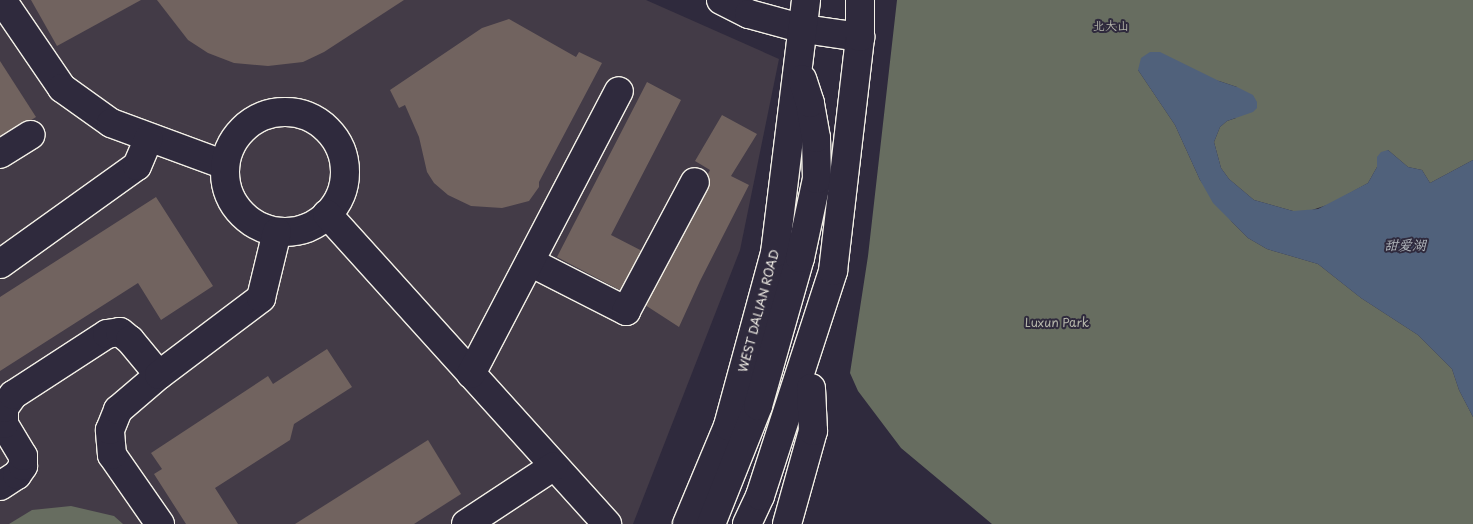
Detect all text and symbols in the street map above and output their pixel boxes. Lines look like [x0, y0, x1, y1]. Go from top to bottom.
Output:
park label: 北大山 [1093, 19, 1129, 33]
water label: 甜爱湖 [1384, 237, 1426, 253]
street label: WEST DALIAN ROAD [736, 248, 782, 374]
park label: Luxun Park [1025, 316, 1089, 330]

